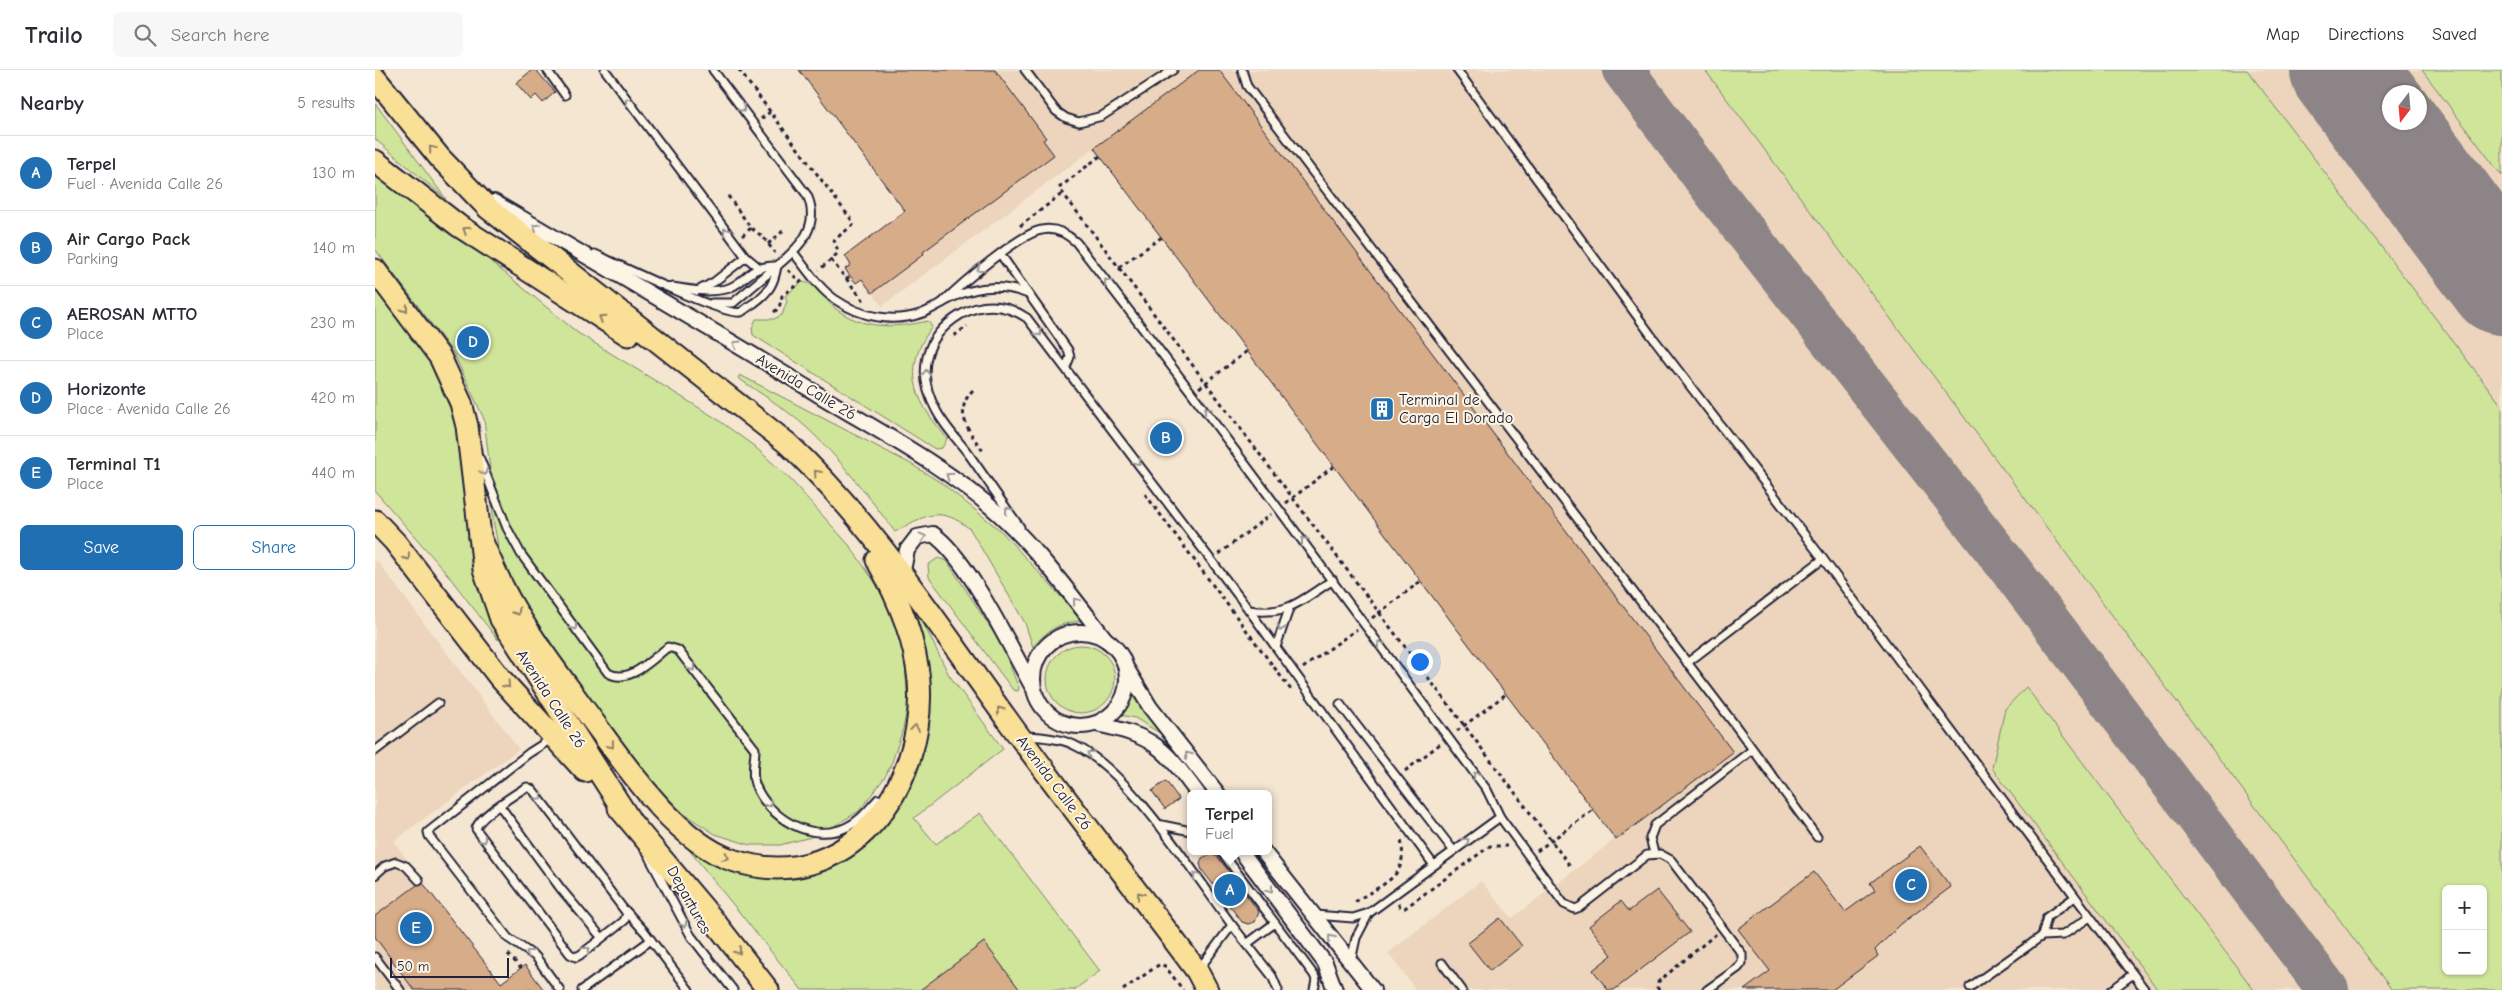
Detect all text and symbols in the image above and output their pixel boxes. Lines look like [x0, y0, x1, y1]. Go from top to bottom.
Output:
search box [113, 12, 463, 57]
text: Trailo [25, 21, 83, 49]
icon: search [131, 21, 159, 49]
text: Search here [171, 24, 270, 46]
text: Map [2266, 24, 2300, 45]
text: Directions [2328, 24, 2404, 45]
text: Saved [2432, 24, 2477, 45]
north arrow [2382, 85, 2427, 130]
text: Nearby [20, 91, 84, 115]
text: 5 results [297, 94, 355, 112]
one-way arrow [626, 98, 634, 107]
one-way arrow [737, 103, 745, 112]
one-way arrow [429, 146, 438, 155]
text: Terpel [67, 153, 116, 175]
text: A [32, 164, 40, 182]
text: 130 m [312, 164, 355, 182]
text: Fuel · Avenida Calle 26 [67, 175, 223, 193]
one-way arrow [532, 223, 541, 233]
one-way arrow [462, 227, 471, 237]
text: Air Cargo Pack [67, 228, 190, 250]
one-way arrow [724, 228, 732, 237]
text: B [31, 239, 41, 257]
text: 140 m [313, 239, 355, 257]
text: Parking [67, 250, 119, 268]
one-way arrow [976, 263, 986, 272]
one-way arrow [1104, 278, 1113, 288]
text: AEROSAN MTTO [67, 303, 197, 325]
one-way arrow [399, 303, 408, 313]
text: C [31, 314, 41, 332]
text: 230 m [310, 314, 355, 332]
one-way arrow [599, 315, 608, 325]
pin: D [457, 323, 489, 361]
text: Place [67, 325, 103, 343]
one-way arrow [1033, 327, 1042, 336]
one-way arrow [733, 340, 742, 350]
street label: Avenida Calle 26 [753, 350, 859, 424]
one-way arrow [921, 369, 932, 377]
text: Horizonte [67, 378, 146, 400]
text: D [31, 389, 41, 407]
text: 420 m [311, 389, 355, 407]
place label: Terminal de Carga El Dorado [1399, 391, 1513, 427]
building icon: Terminal de Carga El Dorado [1369, 396, 1395, 422]
text: Place · Avenida Calle 26 [67, 400, 231, 418]
one-way arrow [1204, 407, 1212, 416]
pin: B [1150, 419, 1182, 457]
text: Terminal T1 [67, 453, 161, 475]
one-way arrow [1132, 456, 1140, 465]
text: E [31, 464, 41, 482]
text: 440 m [311, 464, 355, 482]
one-way arrow [478, 467, 489, 476]
one-way arrow [814, 470, 823, 479]
one-way arrow [945, 473, 954, 482]
text: Place [67, 475, 103, 493]
one-way arrow [1005, 506, 1014, 516]
button: Save [20, 525, 183, 570]
button: Share [193, 525, 355, 570]
one-way arrow [918, 532, 927, 542]
one-way arrow [1301, 537, 1309, 546]
one-way arrow [402, 551, 410, 560]
one-way arrow [1073, 598, 1082, 607]
one-way arrow [511, 607, 520, 616]
one-way arrow [568, 621, 576, 630]
one-way arrow [1277, 623, 1287, 631]
one-way arrow [1377, 640, 1386, 650]
street label: Avenida Calle 26 [512, 646, 590, 752]
your location [1407, 649, 1433, 675]
one-way arrow [687, 662, 696, 671]
one-way arrow [501, 680, 510, 689]
one-way arrow [997, 707, 1005, 716]
one-way arrow [909, 724, 920, 732]
street label: Avenida Calle 26 [1013, 732, 1095, 834]
one-way arrow [606, 739, 614, 748]
one-way arrow [1086, 750, 1095, 760]
one-way arrow [1184, 752, 1193, 761]
one-way arrow [1473, 771, 1482, 781]
popup [1187, 790, 1272, 855]
one-way arrow [533, 791, 541, 800]
one-way arrow [763, 798, 772, 807]
text: Terpel [1205, 803, 1254, 825]
text: Fuel [1205, 825, 1234, 843]
one-way arrow [478, 834, 486, 843]
one-way arrow [1461, 838, 1470, 847]
one-way arrow [721, 850, 730, 861]
street label: Departures [663, 863, 715, 937]
pin: C [1895, 866, 1927, 904]
pin: A [1214, 871, 1246, 909]
one-way arrow [1193, 872, 1202, 882]
one-way arrow [1264, 884, 1273, 894]
map controls [2442, 885, 2487, 975]
button: + [2442, 885, 2487, 930]
one-way arrow [1137, 891, 1146, 901]
pin: E [400, 909, 432, 947]
one-way arrow [678, 919, 688, 928]
button: − [2442, 930, 2487, 975]
one-way arrow [1329, 935, 1337, 944]
one-way arrow [732, 945, 740, 954]
one-way arrow [581, 947, 590, 956]
one-way arrow [525, 950, 535, 959]
scale bar [390, 955, 509, 978]
text: 50 m [397, 958, 429, 975]

